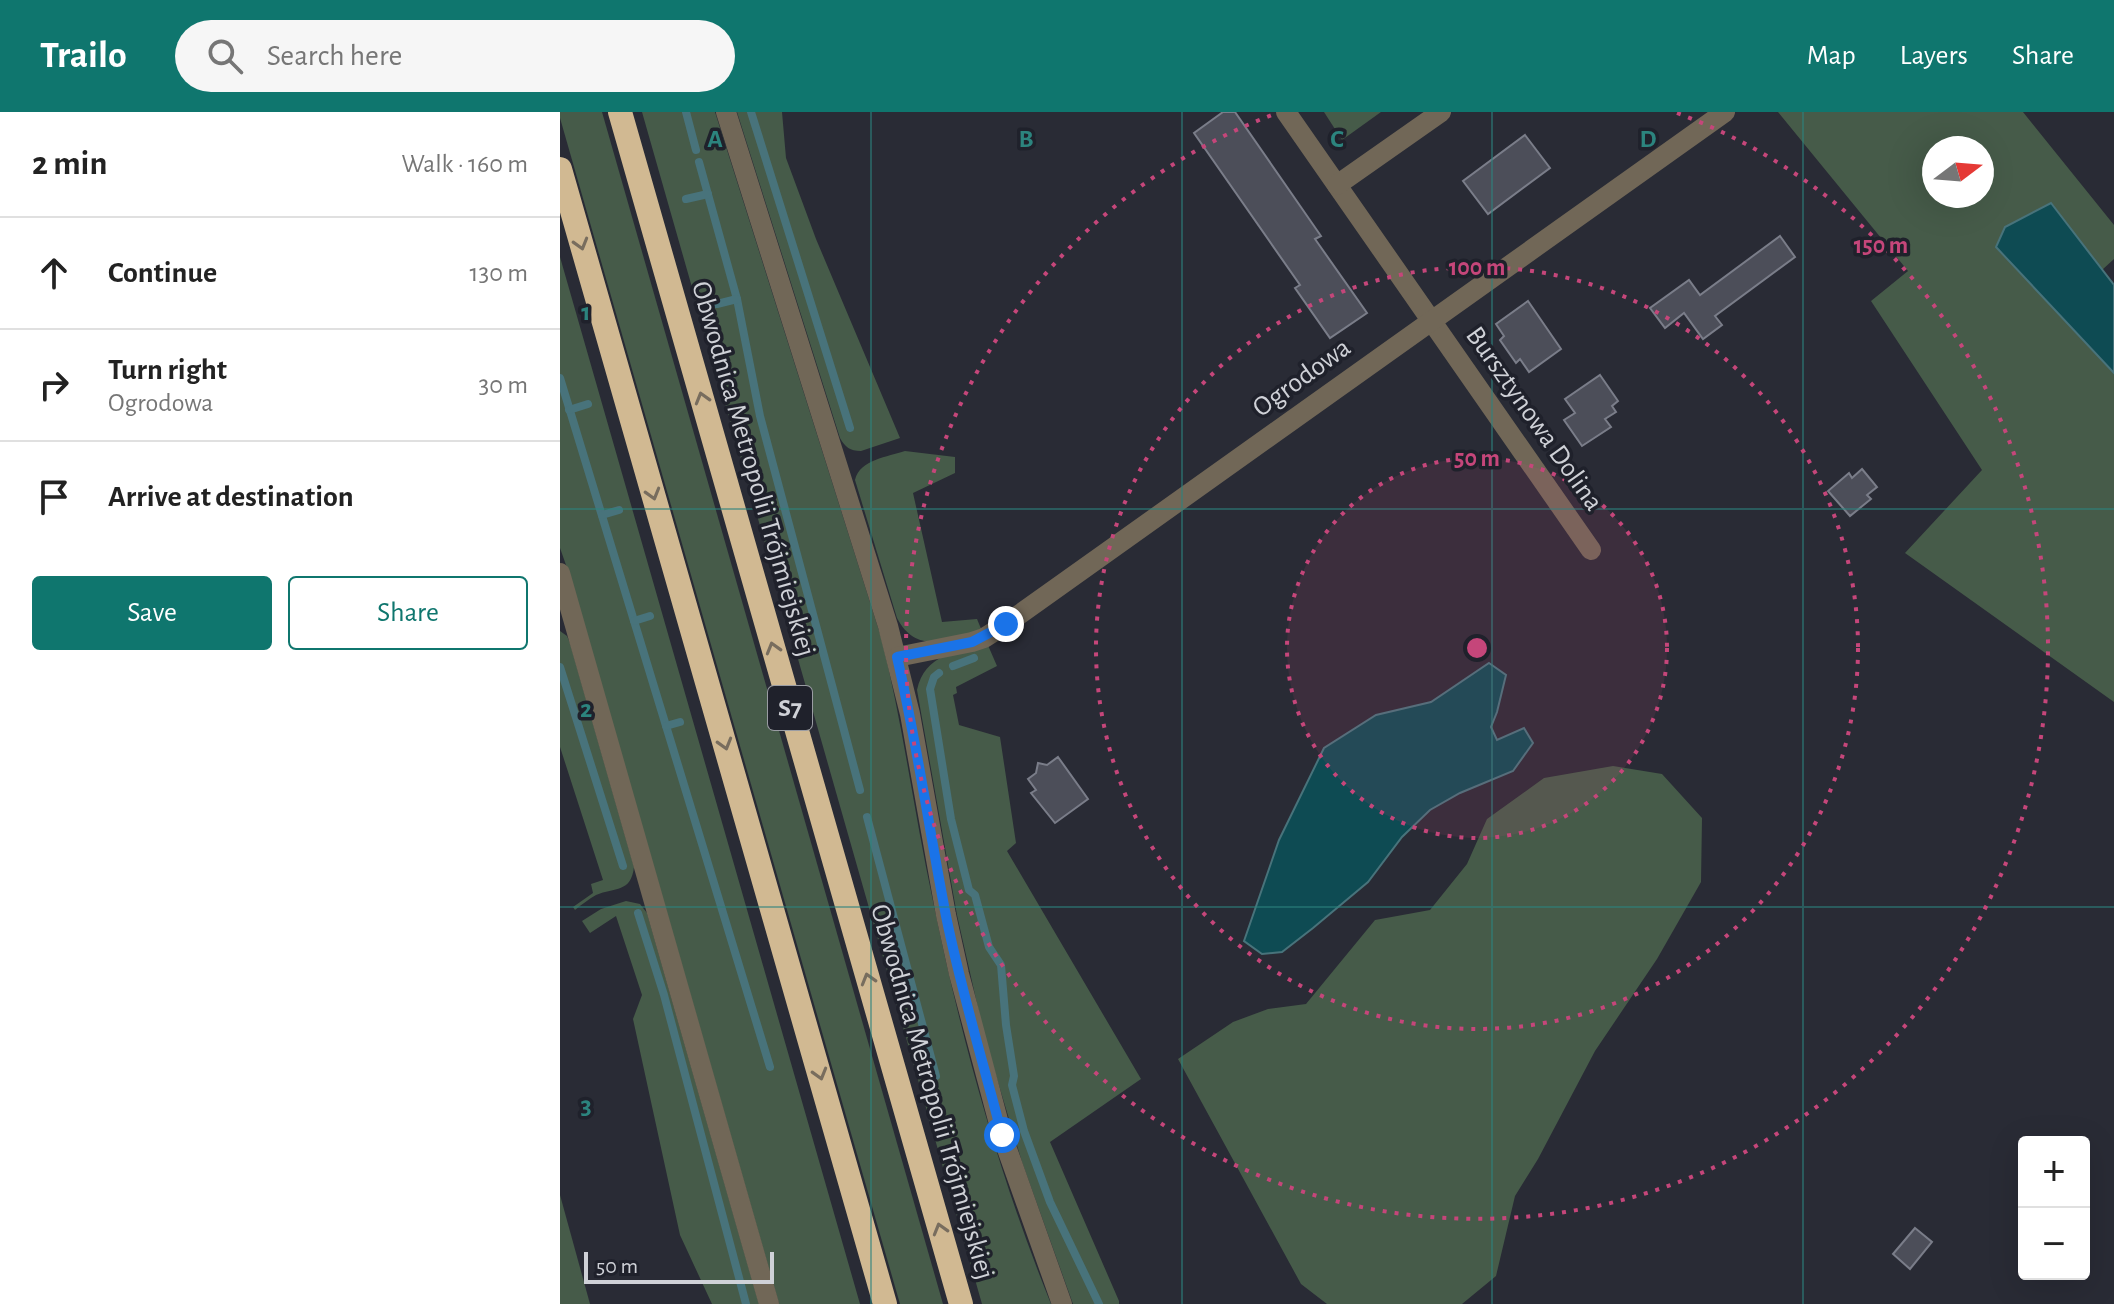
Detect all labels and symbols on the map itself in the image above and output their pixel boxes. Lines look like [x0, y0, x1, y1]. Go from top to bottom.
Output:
text: A [707, 126, 723, 152]
text: B [1018, 126, 1034, 152]
text: C [1330, 126, 1344, 152]
text: D [1639, 126, 1657, 152]
north arrow [1922, 136, 1994, 208]
text: 150 m [1854, 234, 1908, 258]
one-way arrow [572, 236, 589, 250]
text: 100 m [1449, 256, 1505, 280]
street label: Obwodnica Metropolii Trójmiejskiej [686, 278, 820, 660]
text: 1 [581, 299, 591, 325]
street label: Bursztynowa Dolina [1460, 322, 1608, 516]
street label: Ogrodowa [1248, 333, 1356, 423]
one-way arrow [695, 392, 711, 406]
text: 50 m [1454, 447, 1500, 471]
one-way arrow [644, 486, 660, 500]
route end [988, 606, 1024, 642]
centre of rings [1463, 634, 1491, 662]
one-way arrow [766, 642, 782, 656]
road number: S7 [768, 686, 812, 730]
text: 2 [580, 696, 592, 722]
one-way arrow [716, 736, 732, 750]
street label: Obwodnica Metropolii Trójmiejskiej [865, 901, 999, 1283]
one-way arrow [861, 973, 877, 987]
one-way arrow [811, 1067, 827, 1081]
text: 3 [580, 1093, 592, 1119]
route start [984, 1117, 1020, 1153]
one-way arrow [933, 1223, 949, 1236]
scale bar [584, 1248, 774, 1284]

